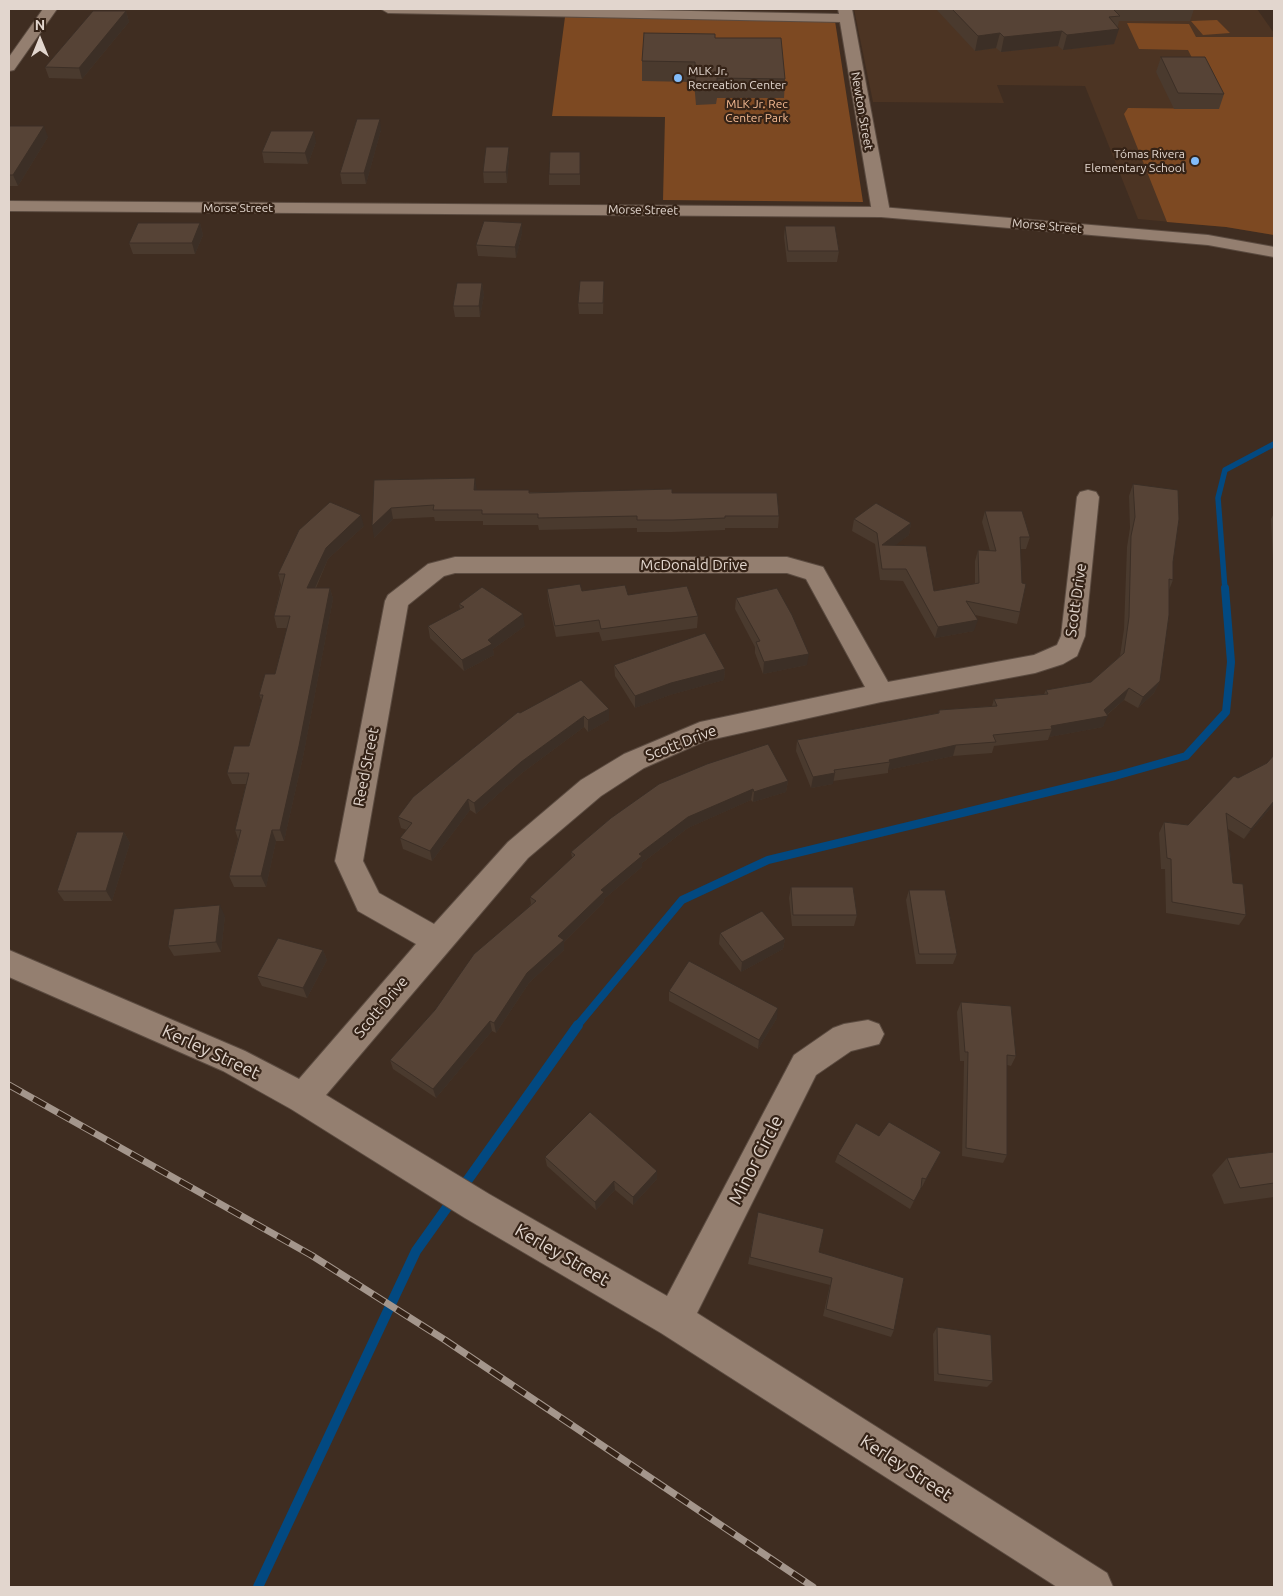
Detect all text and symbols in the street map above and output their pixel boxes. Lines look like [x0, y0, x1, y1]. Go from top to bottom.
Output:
north arrow [15, 15, 65, 65]
text: N [35, 17, 45, 33]
place label: MLK Jr. Recreation Center [688, 64, 786, 92]
street label: Newton Street [848, 71, 876, 151]
marker: MLK Jr. Recreation Center [672, 72, 684, 84]
park label: MLK Jr. Rec Center Park [725, 97, 789, 125]
place label: Tómas Rivera Elementary School [1085, 147, 1185, 175]
marker: Tómas Rivera Elementary School [1189, 155, 1201, 167]
street label: Morse Street [203, 201, 273, 215]
street label: Morse Street [608, 202, 678, 218]
street label: Morse Street [1011, 216, 1083, 236]
street label: McDonald Drive [640, 556, 748, 574]
street label: Scott Drive [1062, 562, 1090, 638]
street label: Scott Drive [643, 721, 719, 765]
street label: Reed Street [350, 726, 382, 808]
street label: Scott Drive [350, 973, 412, 1041]
street label: Kerley Street [159, 1020, 263, 1084]
street label: Minor Circle [724, 1112, 788, 1208]
street label: Kerley Street [511, 1219, 613, 1291]
street label: Kerley Street [856, 1430, 956, 1506]

